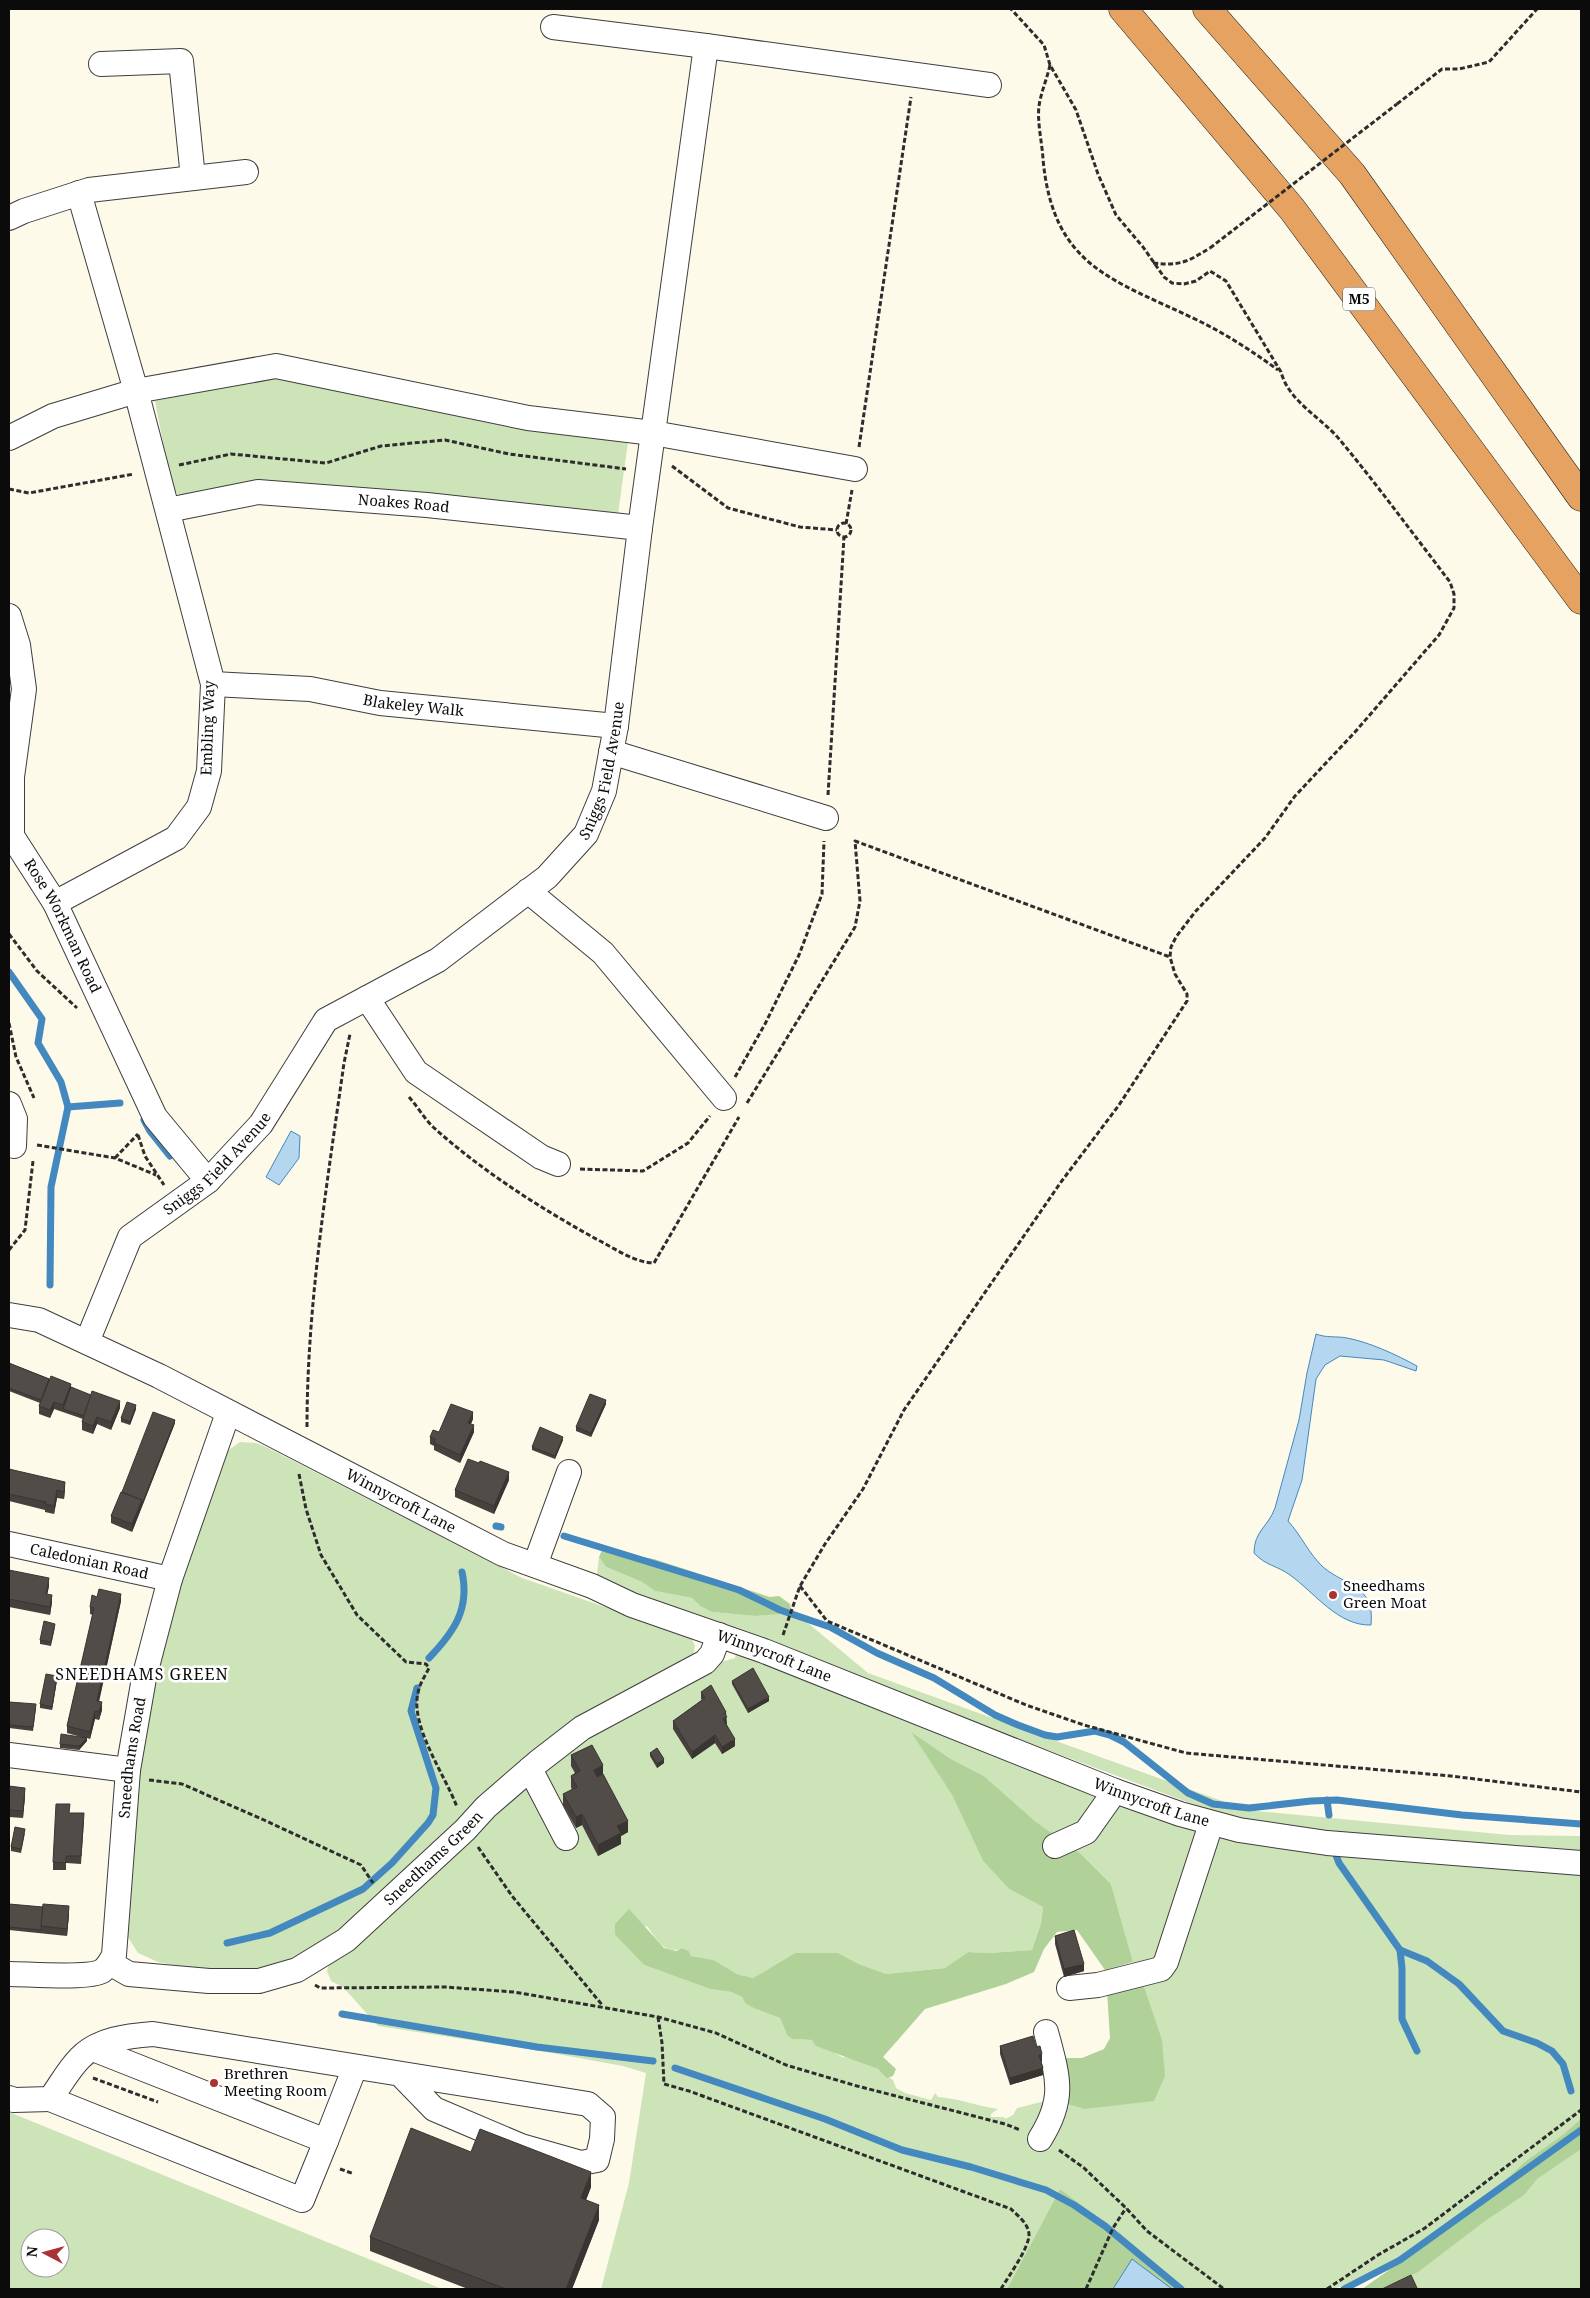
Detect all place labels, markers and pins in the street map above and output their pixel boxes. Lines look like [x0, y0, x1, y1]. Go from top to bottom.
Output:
place label: Sneedhams Green Moat [1343, 1575, 1427, 1612]
marker: Sneedhams Green Moat [1327, 1589, 1339, 1601]
place label: Brethren Meeting Room [224, 2063, 327, 2100]
marker: Brethren Meeting Room [208, 2077, 220, 2089]

